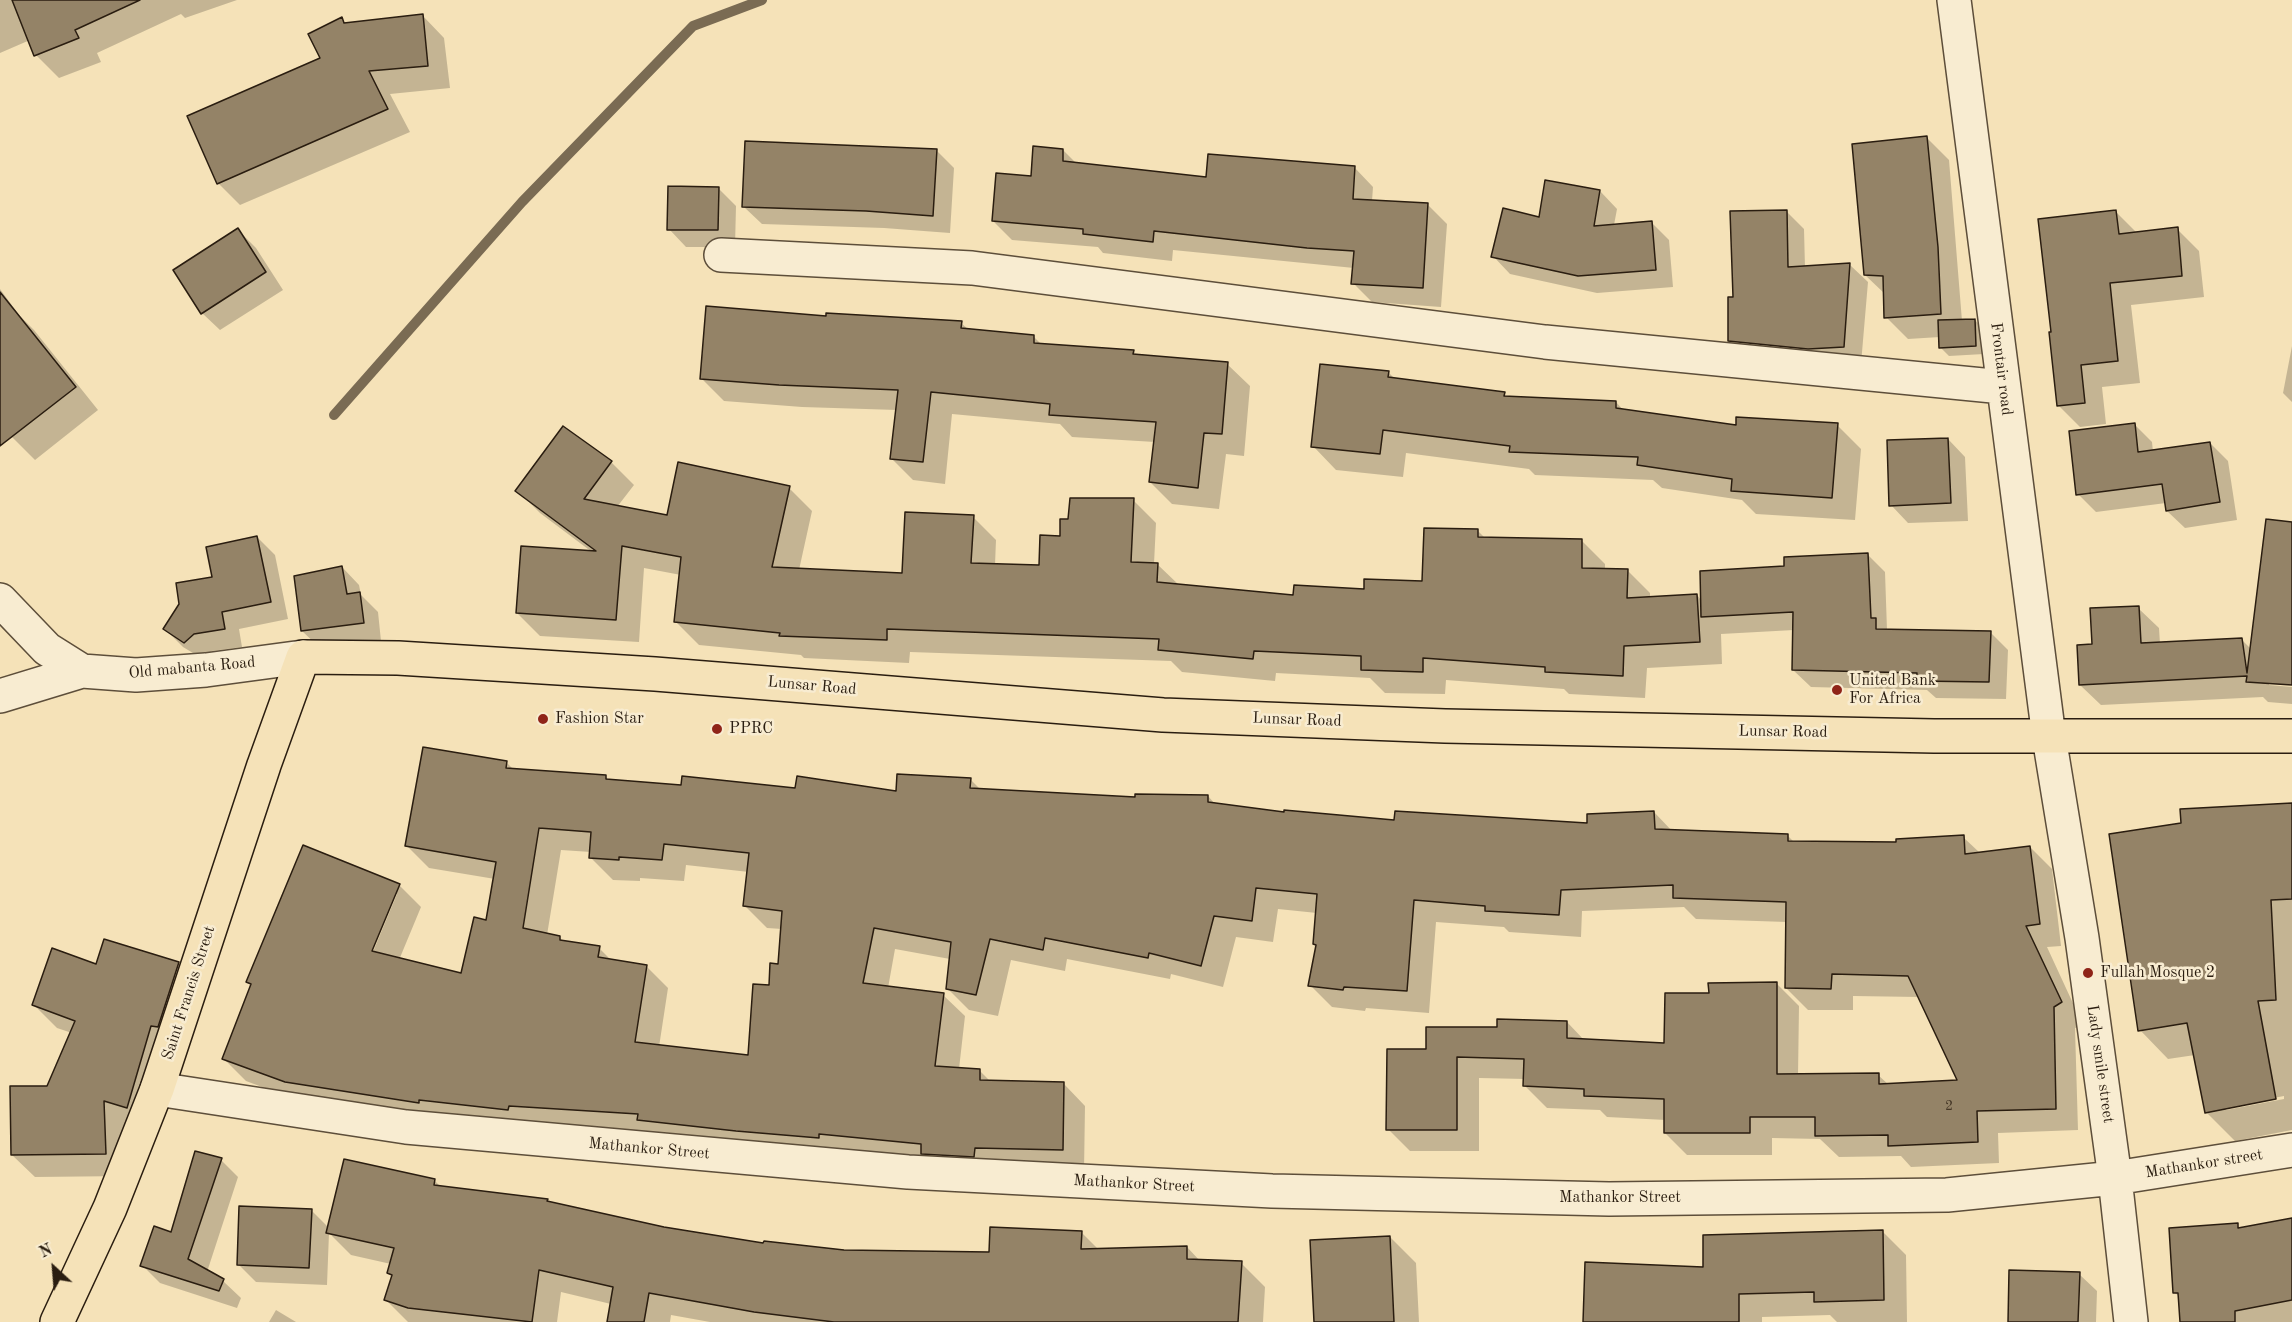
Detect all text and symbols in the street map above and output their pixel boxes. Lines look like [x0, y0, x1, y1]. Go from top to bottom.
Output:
street label: Frontair road [1986, 321, 2016, 417]
street label: Old mabanta Road [128, 653, 256, 683]
place label: United Bank For Africa [1849, 671, 1936, 709]
street label: Lunsar Road [767, 673, 857, 699]
marker: United Bank For Africa [1830, 683, 1844, 697]
place label: Fashion Star [555, 709, 644, 729]
street label: Lunsar Road [1252, 709, 1342, 731]
marker: Fashion Star [536, 712, 550, 726]
place label: PPRC [729, 719, 773, 739]
marker: PPRC [710, 722, 724, 736]
street label: Lunsar Road [1738, 722, 1828, 742]
street label: Saint Francis Street [158, 924, 220, 1062]
place label: Fullah Mosque 2 [2100, 963, 2215, 983]
marker: Fullah Mosque 2 [2081, 966, 2095, 980]
street label: Lady smile street [2082, 1004, 2118, 1124]
house number: 2 [1945, 1098, 1953, 1114]
street label: Mathankor Street [587, 1134, 711, 1164]
street label: Mathankor street [2144, 1145, 2264, 1183]
street label: Mathankor Street [1073, 1171, 1195, 1197]
street label: Mathankor Street [1559, 1188, 1681, 1208]
north arrow [24, 1238, 84, 1298]
text: N [37, 1242, 55, 1262]

